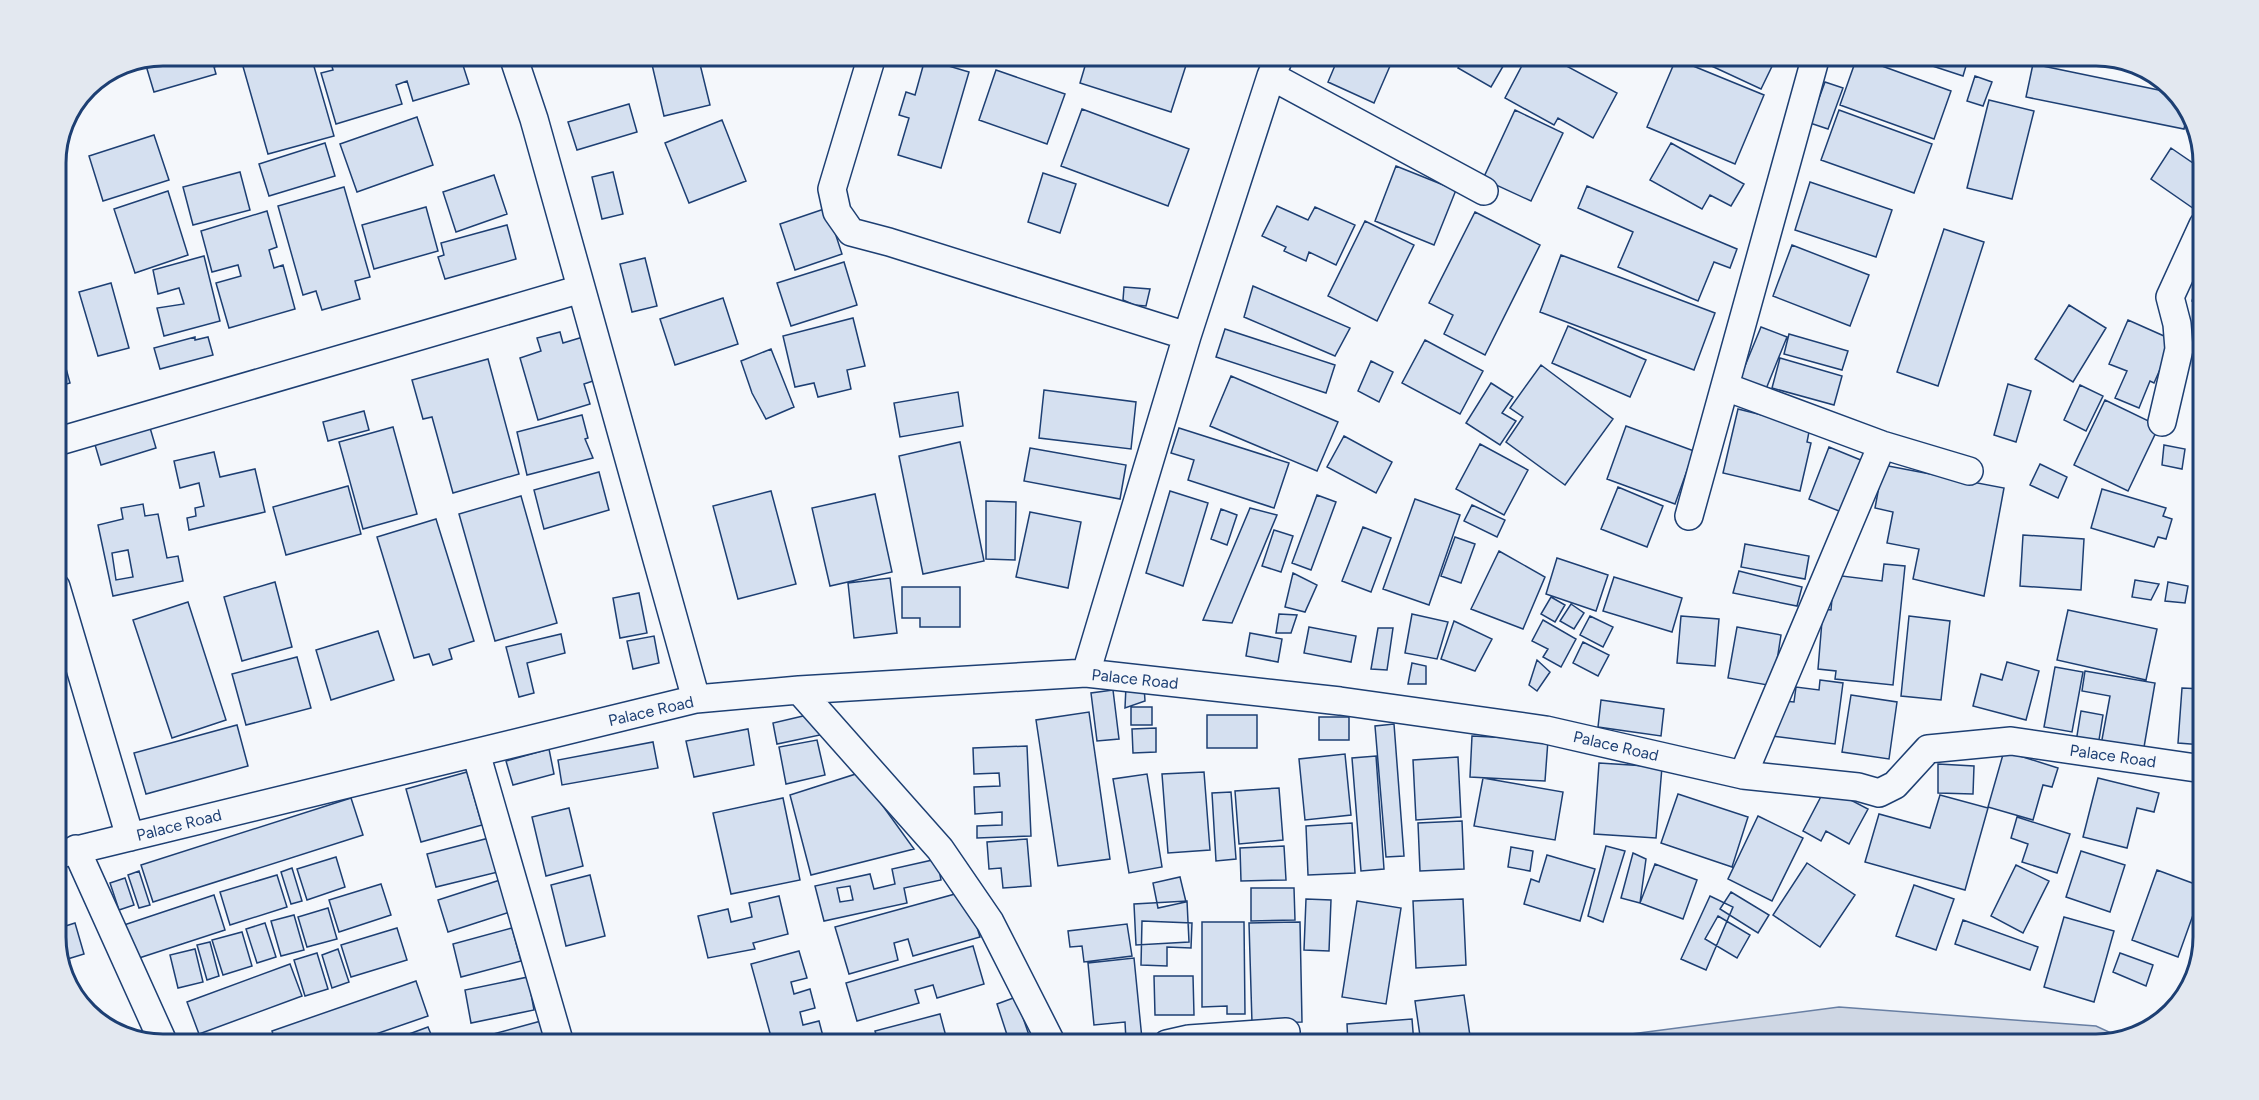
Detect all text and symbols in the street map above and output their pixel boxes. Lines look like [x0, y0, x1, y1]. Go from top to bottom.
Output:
street label: Palace Road [1091, 665, 1179, 693]
street label: Palace Road [606, 692, 696, 730]
street label: Palace Road [1571, 727, 1661, 765]
street label: Palace Road [2069, 741, 2157, 771]
street label: Palace Road [134, 805, 224, 845]

